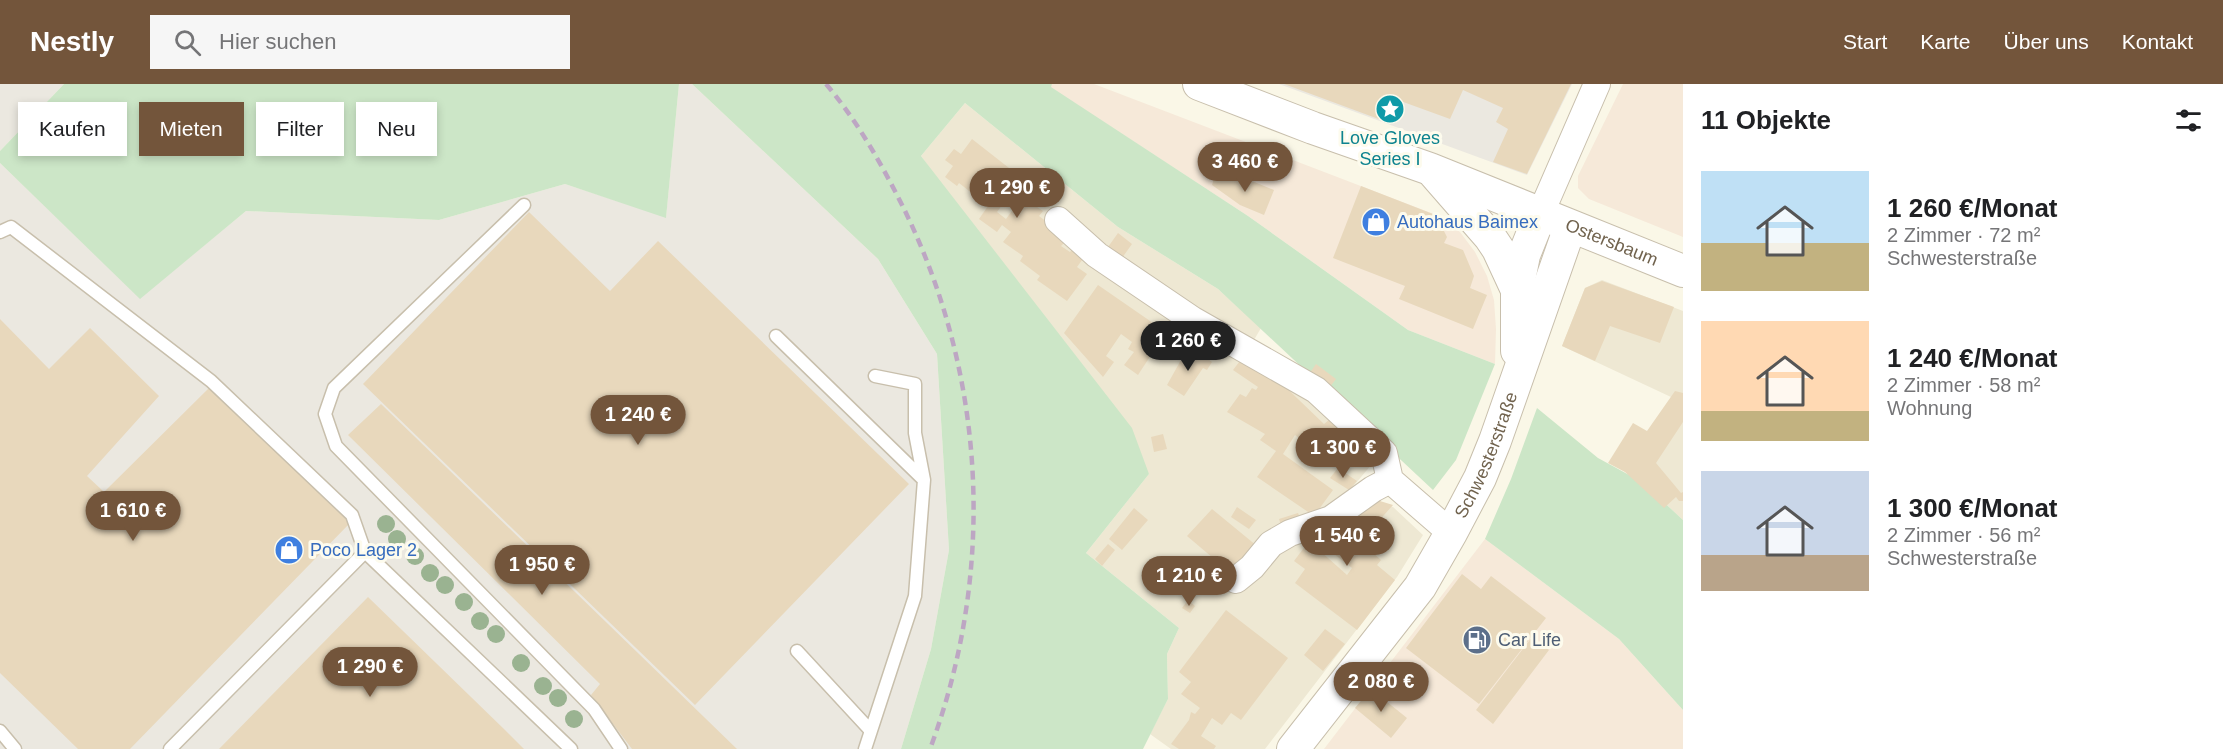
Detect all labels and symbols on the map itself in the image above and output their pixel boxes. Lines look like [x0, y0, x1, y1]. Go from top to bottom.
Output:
place icon: Love Gloves Series I [1374, 93, 1406, 125]
place label: Love Gloves Series I [1340, 128, 1440, 169]
pin: 3 460 € [1190, 142, 1300, 193]
pin: 1 290 € [962, 168, 1072, 219]
shop icon: Autohaus Baimex [1360, 206, 1392, 238]
place label: Autohaus Baimex [1397, 212, 1538, 232]
street label: Ostersbaum [1562, 215, 1661, 270]
pin: 1 260 € [1133, 321, 1243, 372]
street label: Schwesterstraße [1451, 389, 1521, 521]
pin: 1 240 € [583, 395, 693, 446]
pin: 1 300 € [1288, 428, 1398, 479]
pin: 1 610 € [78, 491, 188, 542]
pin: 1 540 € [1292, 516, 1402, 567]
shop icon: Poco Lager 2 [273, 534, 305, 566]
place label: Poco Lager 2 [310, 540, 417, 560]
pin: 1 950 € [487, 545, 597, 596]
pin: 1 210 € [1134, 556, 1244, 607]
fuel station icon: Car Life [1461, 624, 1493, 656]
place label: Car Life [1498, 630, 1561, 650]
pin: 1 290 € [315, 647, 425, 698]
pin: 2 080 € [1326, 662, 1436, 713]

